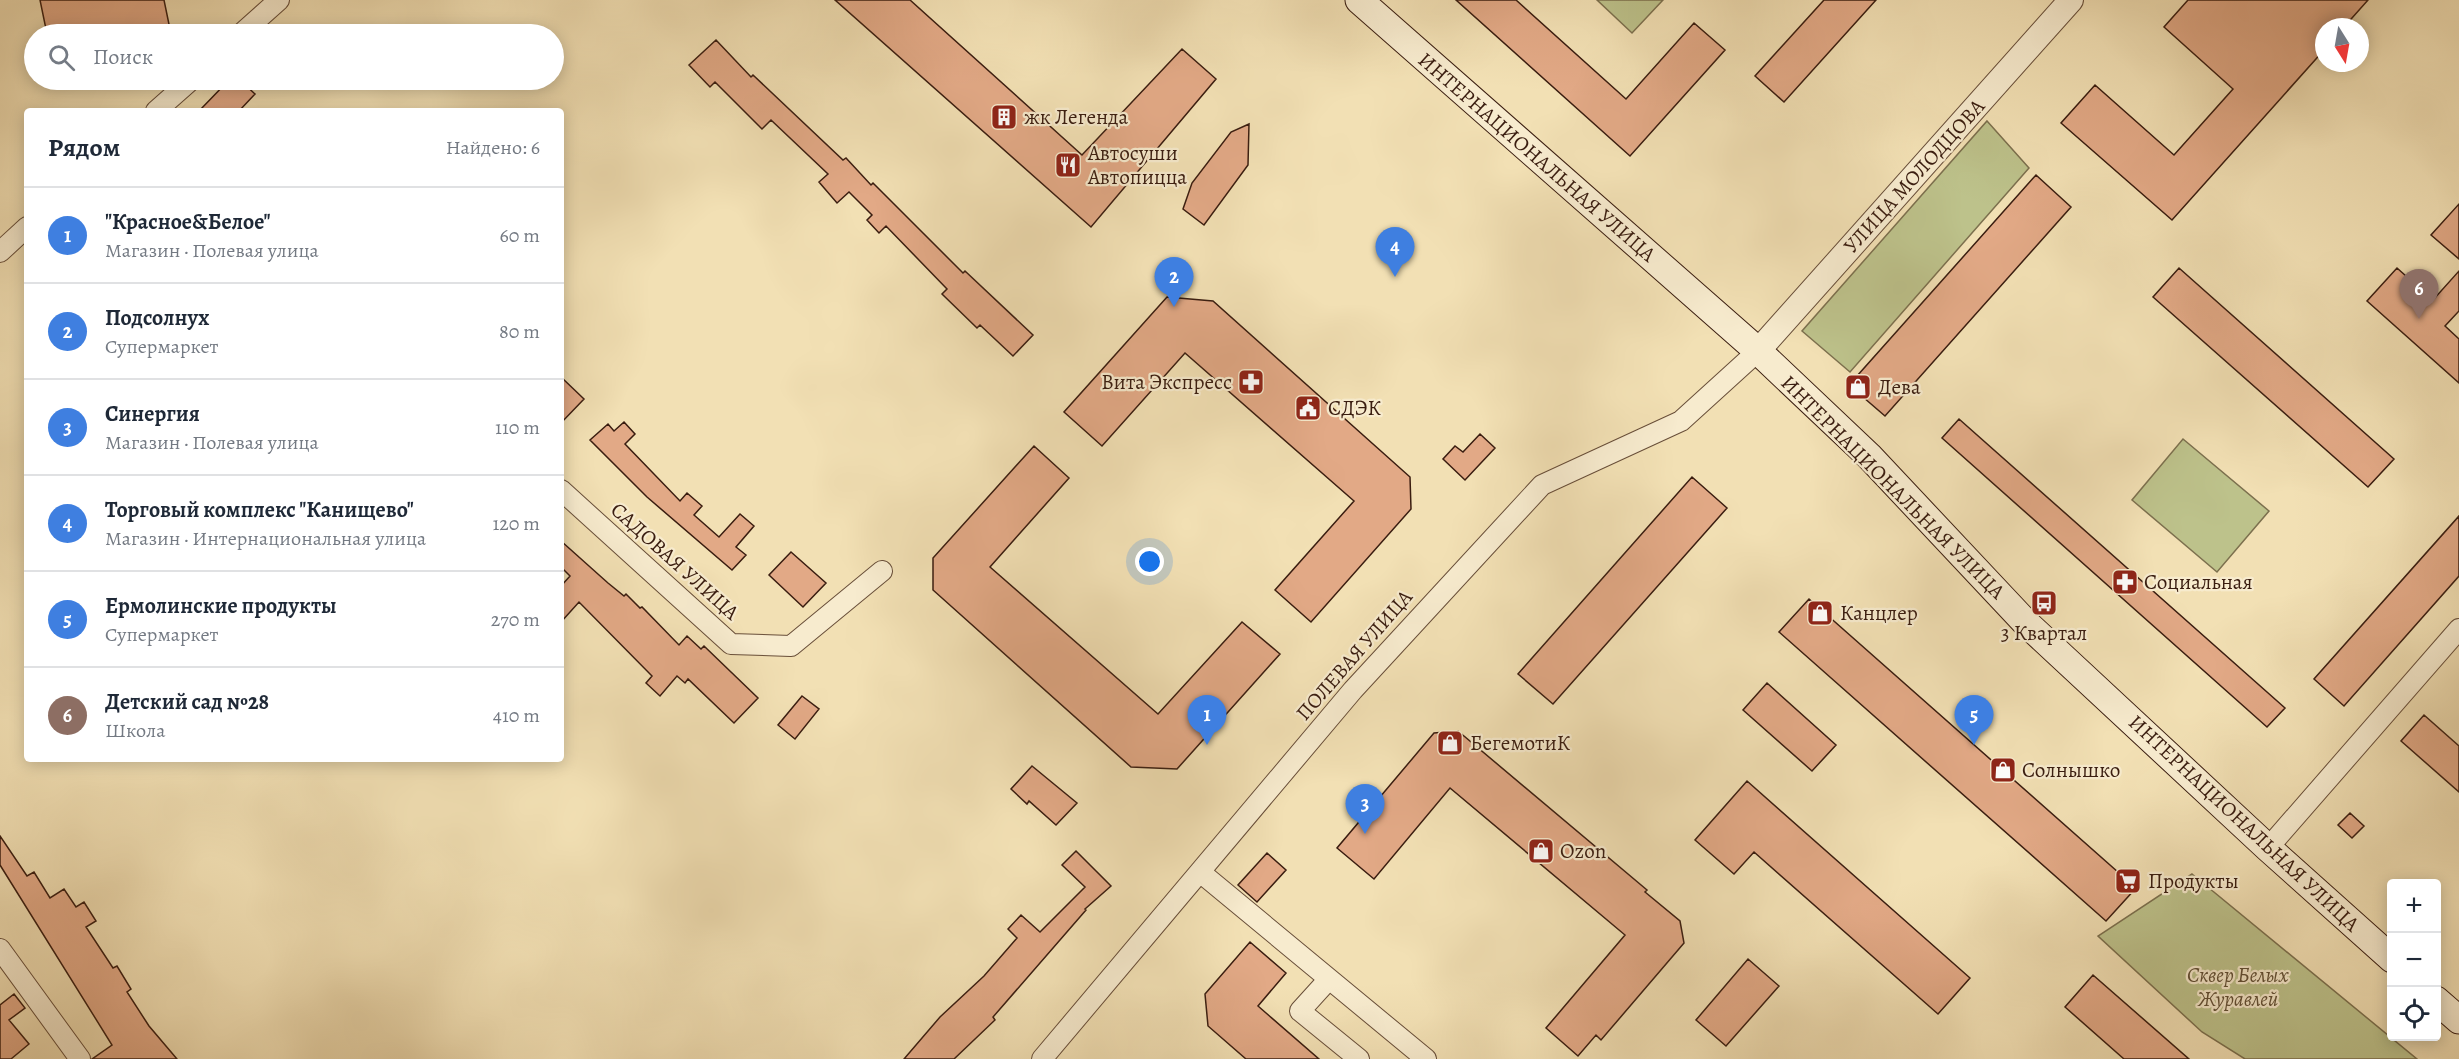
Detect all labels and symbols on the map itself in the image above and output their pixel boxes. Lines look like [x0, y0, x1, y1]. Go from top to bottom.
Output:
north arrow [2315, 18, 2369, 72]
street label: ИНТЕРНАЦИОНАЛЬНАЯ УЛИЦА [1412, 46, 1662, 269]
street label: УЛИЦА МОЛОДЦОВА [1837, 92, 1991, 259]
building icon: жк Легенда [989, 102, 1019, 132]
place label: жк Легенда [1024, 103, 1129, 131]
place label: Автосуши Автопицца [1087, 139, 1187, 191]
restaurant icon: Автосуши Автопицца [1053, 150, 1083, 180]
pin: 4 [1376, 228, 1414, 277]
pin: 2 [1154, 258, 1194, 307]
pin: 6 [2400, 270, 2438, 319]
pharmacy icon: Вита Экспресс [1236, 367, 1266, 397]
place label: Вита Экспресс [1101, 368, 1232, 396]
street label: ИНТЕРНАЦИОНАЛЬНАЯ УЛИЦА [1775, 369, 2012, 606]
shop icon: Дева [1843, 372, 1873, 402]
place label: Дева [1878, 373, 1921, 401]
public building icon: СДЭК [1293, 393, 1323, 423]
place label: СДЭК [1328, 394, 1382, 422]
street label: САДОВАЯ УЛИЦА [605, 496, 746, 627]
your location [1135, 547, 1164, 576]
pharmacy icon: Социальная [2110, 567, 2140, 597]
place label: Социальная [2144, 568, 2253, 596]
street label: ПОЛЕВАЯ УЛИЦА [1289, 583, 1419, 726]
bus stop icon: 3 Квартал [2029, 588, 2059, 618]
shop icon: Канцлер [1805, 598, 1835, 628]
place label: Канцлер [1840, 599, 1918, 627]
place label: 3 Квартал [2001, 619, 2087, 647]
pin: 1 [1188, 696, 1226, 745]
pin: 5 [1954, 696, 1994, 745]
street label: ИНТЕРНАЦИОНАЛЬНАЯ УЛИЦА [2122, 708, 2366, 938]
shop icon: БегемотиК [1435, 728, 1465, 758]
place label: БегемотиК [1470, 729, 1571, 757]
shop icon: Солнышко [1988, 755, 2018, 785]
place label: Солнышко [2022, 756, 2120, 784]
pin: 3 [1346, 784, 1384, 834]
shop icon: Ozon [1526, 836, 1556, 866]
place label: Ozon [1560, 837, 1606, 865]
supermarket icon: Продукты [2113, 866, 2143, 896]
place label: Продукты [2148, 867, 2239, 895]
park label: Сквер Белых Журавлей [2187, 961, 2289, 1013]

